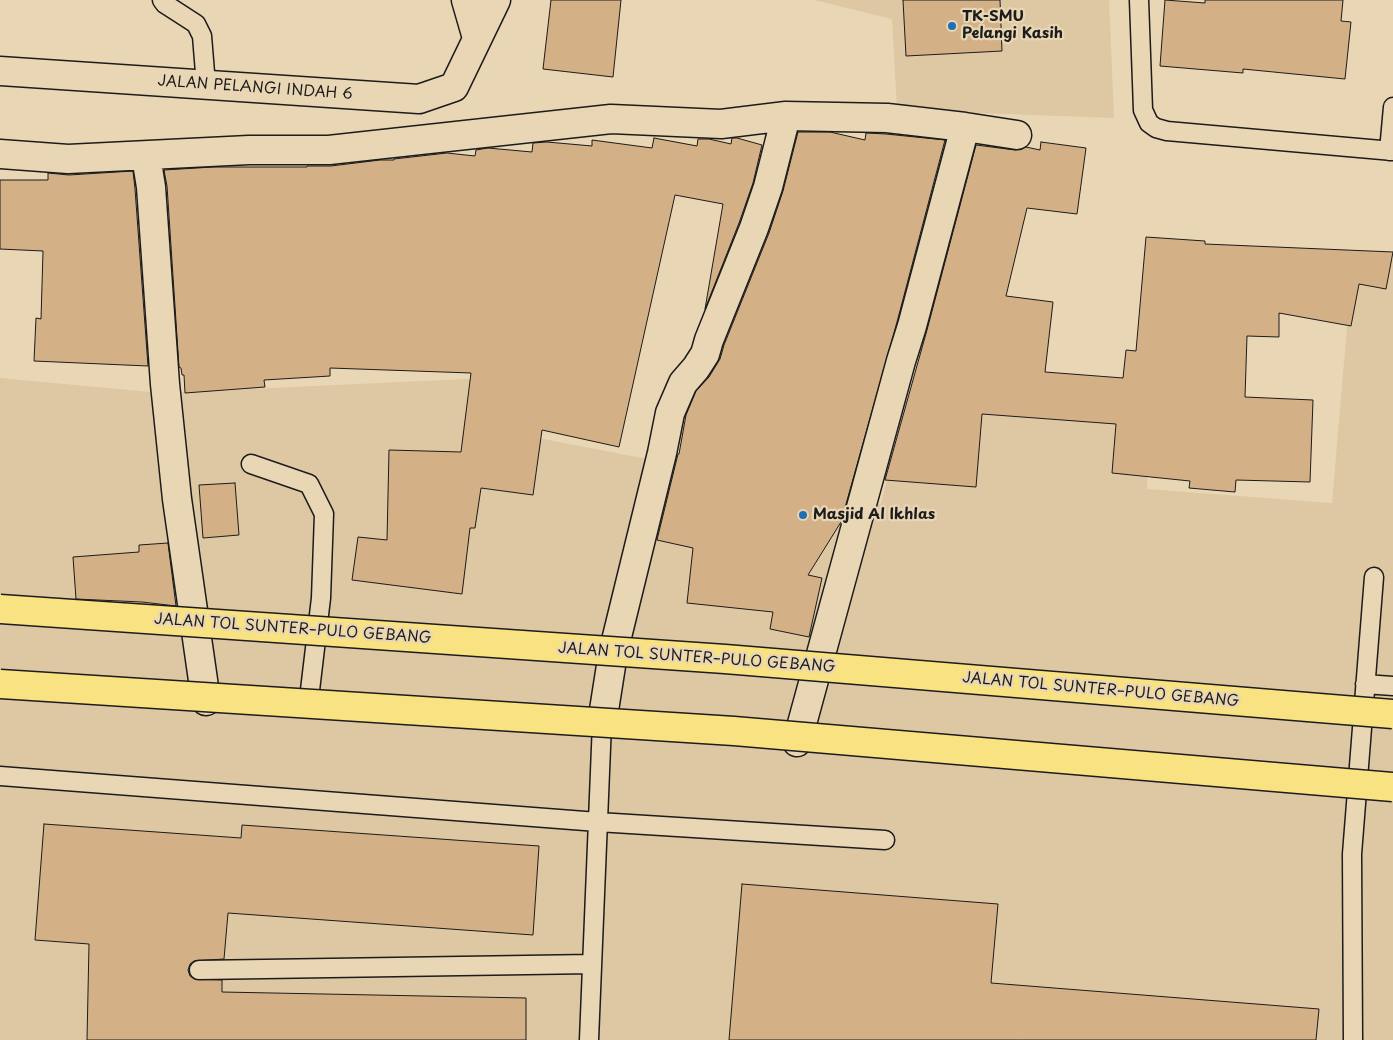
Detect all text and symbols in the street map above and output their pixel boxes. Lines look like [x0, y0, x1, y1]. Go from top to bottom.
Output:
place label: TK-SMU Pelangi Kasih [962, 8, 1063, 43]
marker: TK-SMU Pelangi Kasih [946, 20, 958, 32]
street label: JALAN PELANGI INDAH 6 [157, 72, 353, 104]
place label: Masjid Al Ikhlas [813, 506, 935, 524]
marker: Masjid Al Ikhlas [797, 509, 809, 521]
street label: JALAN TOL SUNTER–PULO GEBANG [154, 610, 432, 648]
street label: JALAN TOL SUNTER–PULO GEBANG [558, 639, 836, 677]
street label: JALAN TOL SUNTER–PULO GEBANG [962, 669, 1240, 711]

